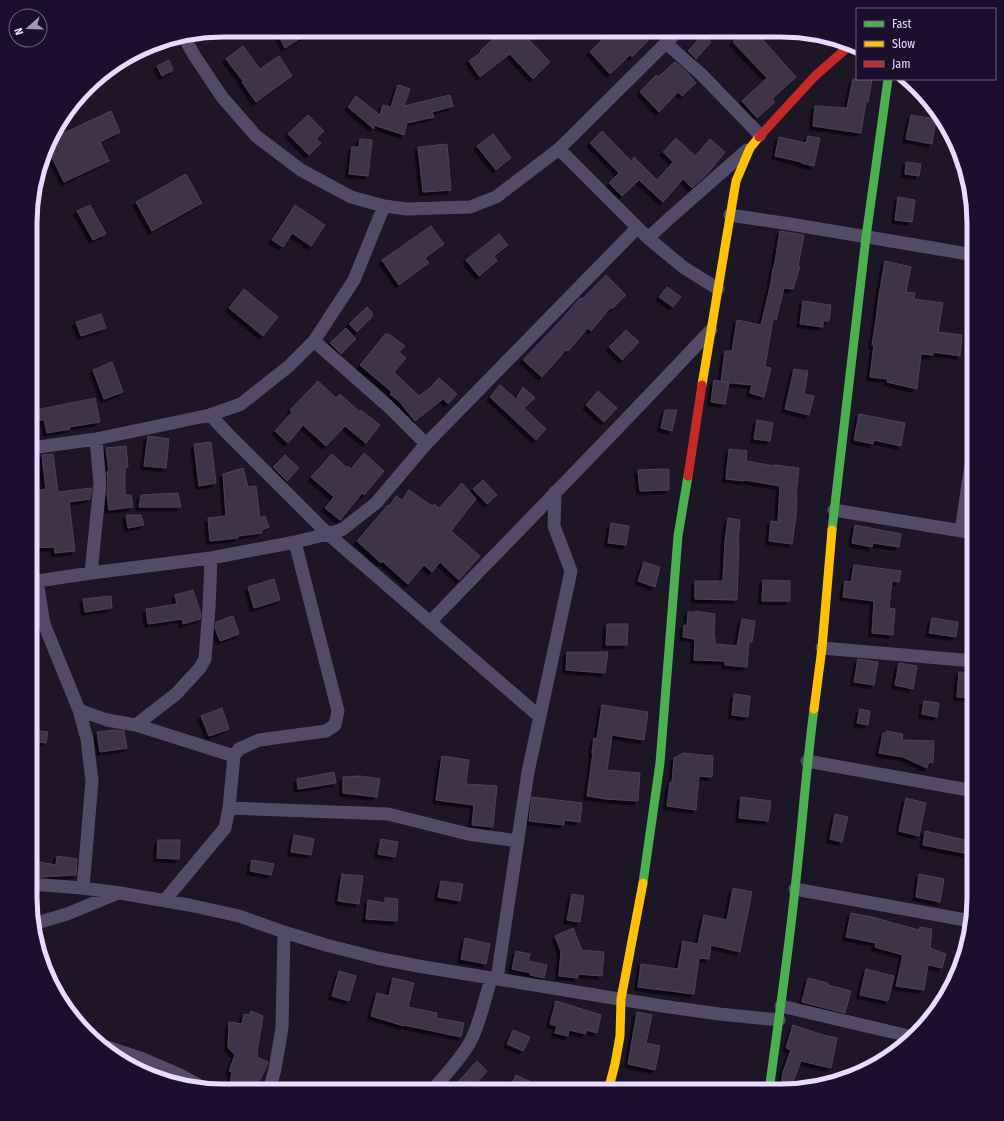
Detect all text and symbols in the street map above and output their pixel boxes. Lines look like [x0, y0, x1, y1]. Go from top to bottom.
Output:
north arrow [8, 8, 48, 48]
legend [856, 8, 996, 80]
text: Fast [892, 17, 911, 31]
text: N [12, 26, 26, 37]
text: Slow [892, 37, 915, 51]
text: Jam [892, 57, 910, 71]

